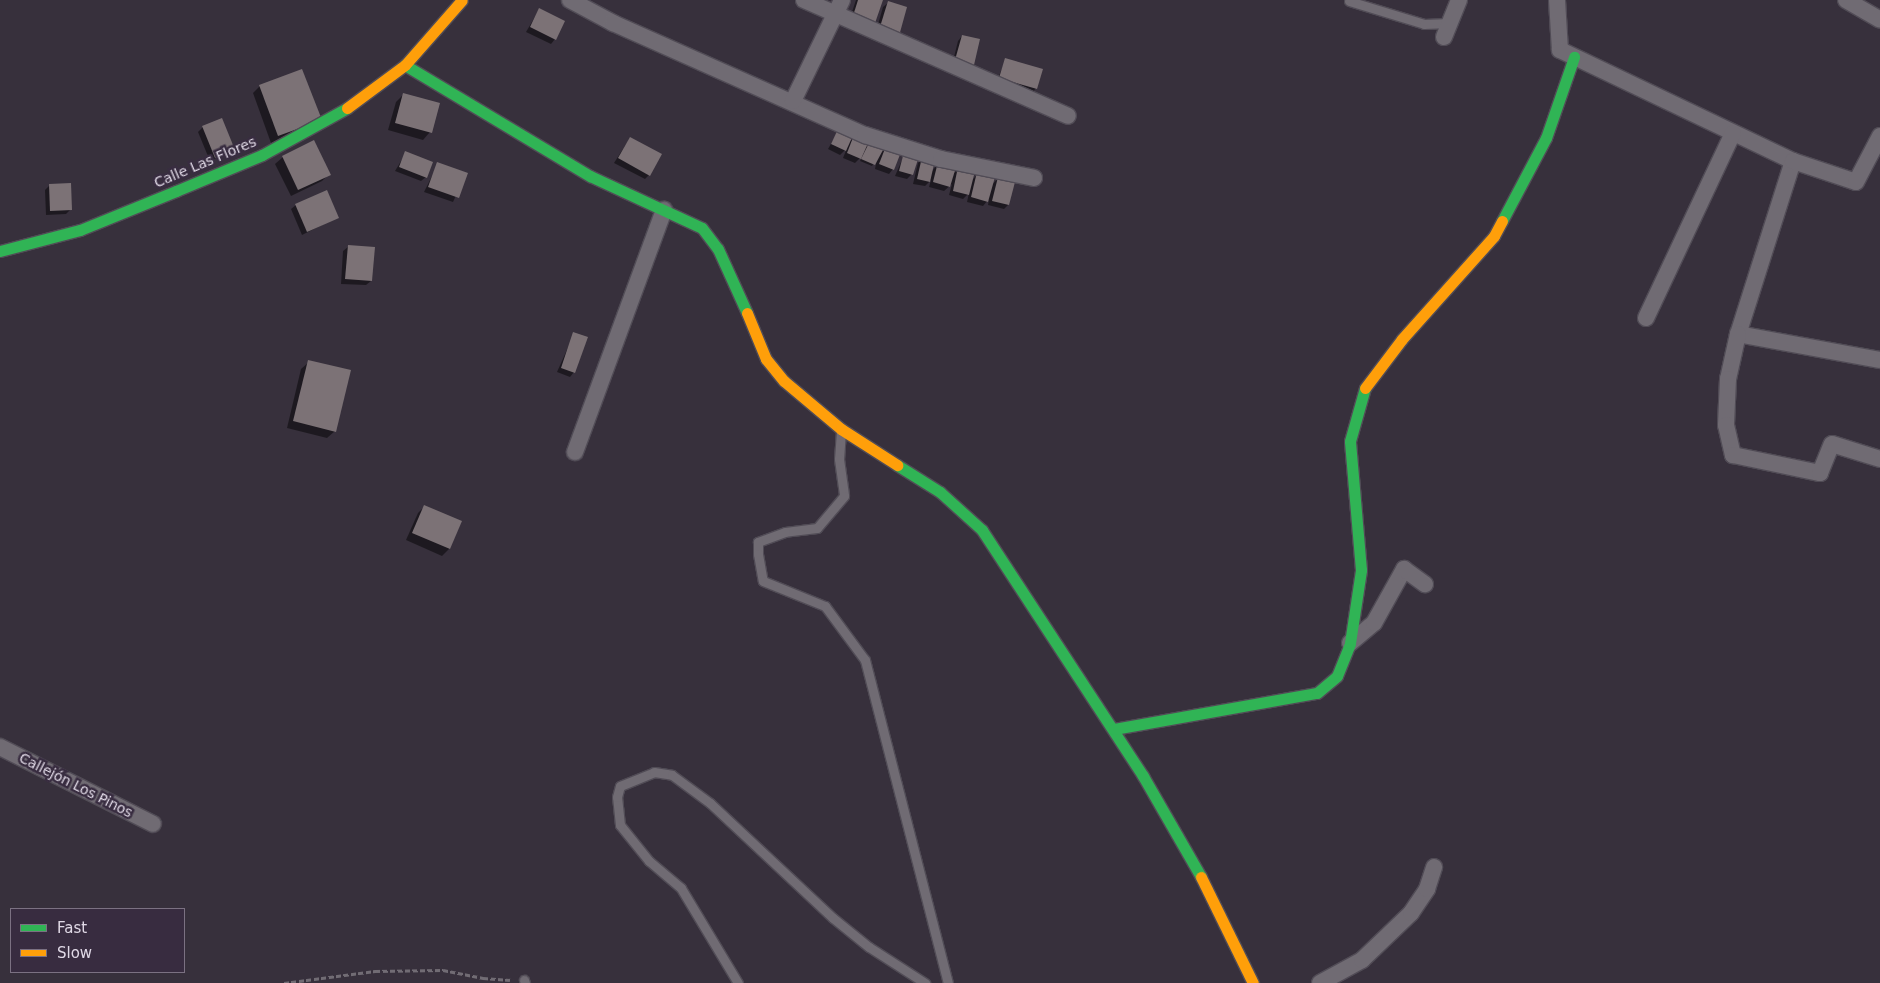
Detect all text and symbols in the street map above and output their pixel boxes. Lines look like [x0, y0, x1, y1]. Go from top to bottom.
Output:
street label: Calle Las Flores [151, 133, 259, 191]
street label: Callejón Los Pinos [16, 749, 136, 821]
legend [10, 908, 185, 973]
text: Fast [57, 919, 87, 937]
text: Slow [57, 944, 92, 962]

